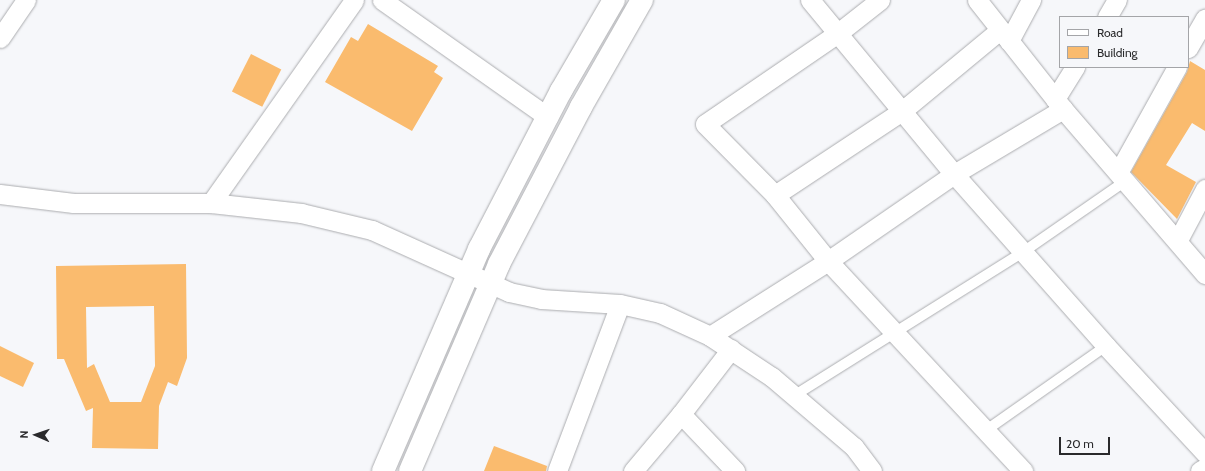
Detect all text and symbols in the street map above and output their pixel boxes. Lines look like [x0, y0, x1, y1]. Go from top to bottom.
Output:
legend [1059, 16, 1189, 68]
text: Road [1097, 25, 1123, 40]
text: Building [1097, 45, 1138, 60]
north arrow [16, 415, 56, 455]
scale bar [1061, 429, 1112, 455]
text: N [17, 430, 31, 439]
text: 20 m [1066, 436, 1094, 451]

